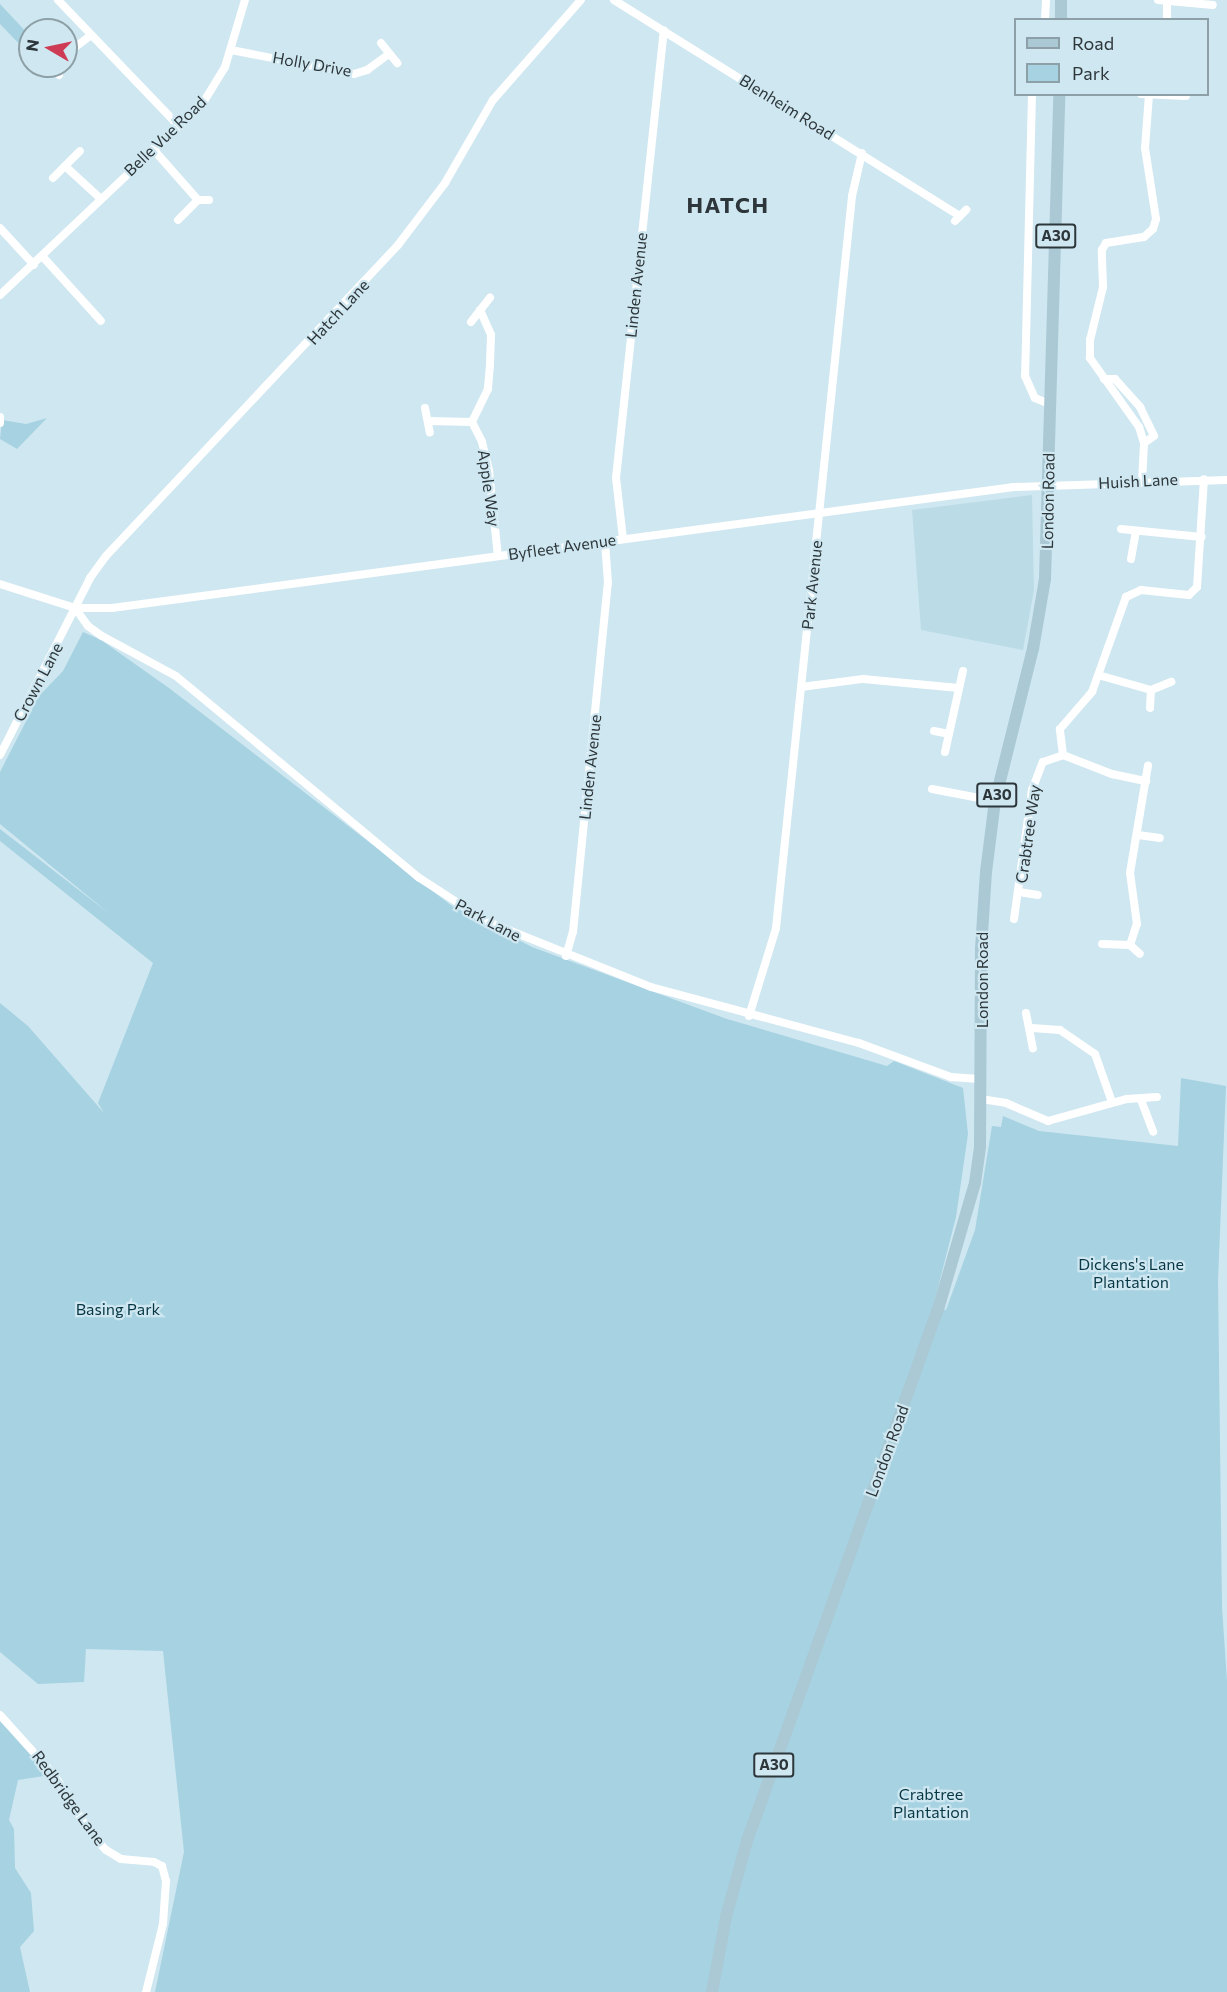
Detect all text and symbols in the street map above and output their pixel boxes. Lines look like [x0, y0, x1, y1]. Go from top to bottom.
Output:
north arrow [18, 18, 78, 78]
legend [1014, 18, 1209, 96]
text: Road [1072, 32, 1114, 54]
text: N [21, 38, 42, 53]
street label: Holly Drive [271, 48, 353, 80]
text: Park [1072, 62, 1110, 84]
street label: Blenheim Road [736, 70, 838, 144]
street label: Belle Vue Road [120, 92, 210, 180]
district label: HATCH [686, 192, 770, 218]
road number: A30 [1035, 224, 1077, 248]
street label: Linden Avenue [621, 231, 651, 339]
street label: Hatch Lane [303, 275, 373, 349]
street label: Apple Way [474, 448, 504, 528]
street label: London Road [1038, 453, 1058, 549]
street label: Huish Lane [1098, 469, 1178, 493]
street label: Byfleet Avenue [507, 530, 617, 564]
street label: Park Avenue [798, 539, 826, 631]
street label: Crown Lane [9, 639, 67, 725]
street label: Linden Avenue [575, 713, 605, 821]
road number: A30 [976, 783, 1018, 807]
street label: Crabtree Way [1012, 783, 1044, 885]
street label: Park Lane [452, 895, 524, 945]
street label: London Road [972, 932, 992, 1028]
park label: Dickens's Lane Plantation [1078, 1254, 1184, 1292]
park label: Basing Park [76, 1299, 160, 1319]
street label: London Road [862, 1402, 912, 1500]
street label: Redbridge Lane [28, 1747, 110, 1849]
road number: A30 [753, 1753, 795, 1777]
park label: Crabtree Plantation [893, 1784, 969, 1822]

